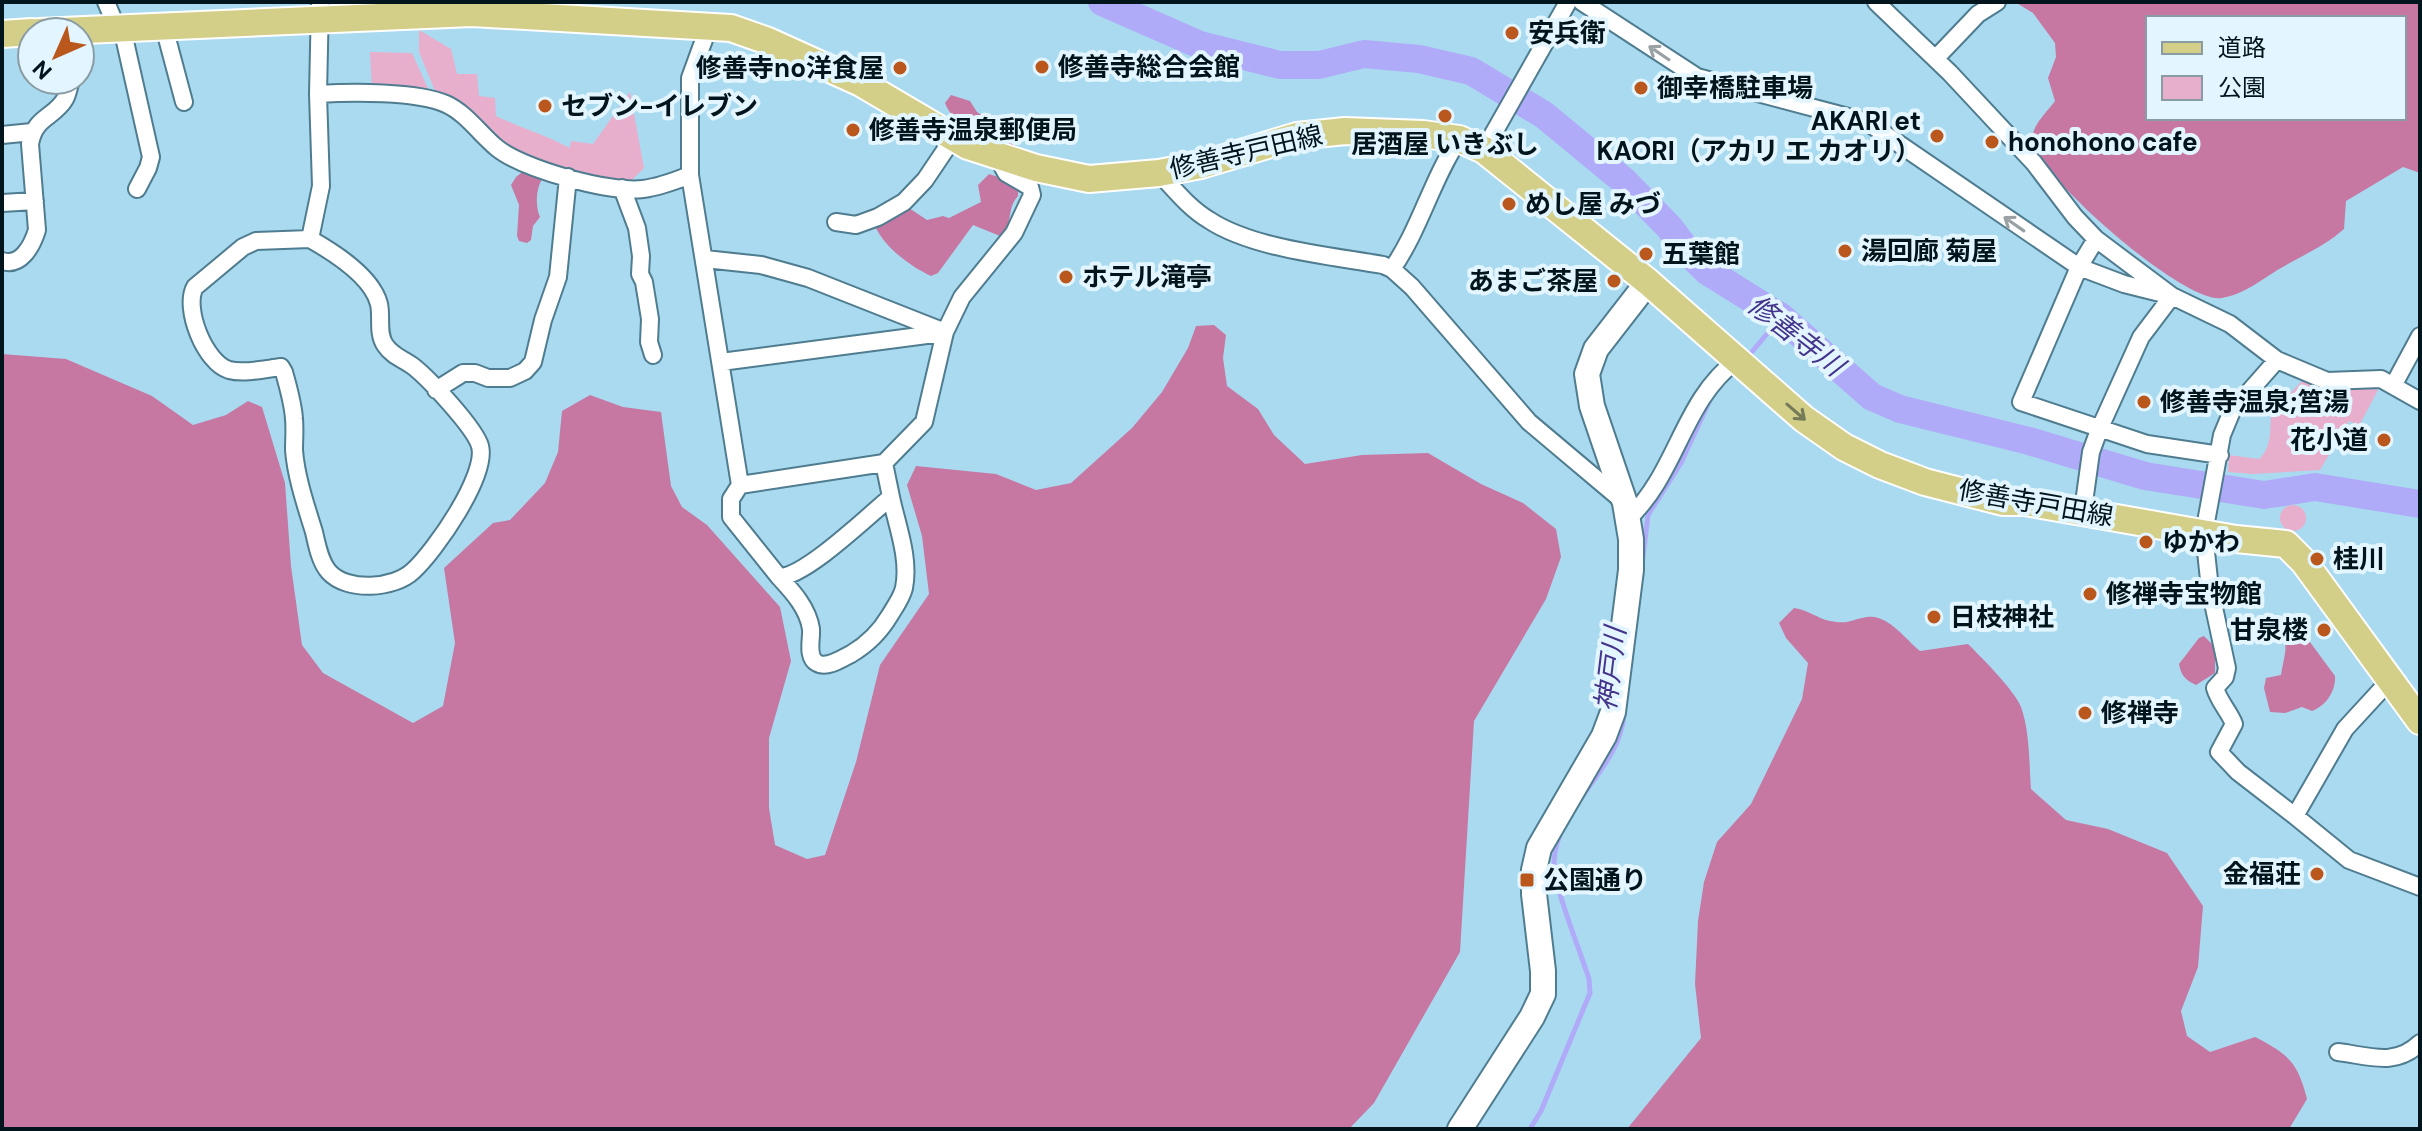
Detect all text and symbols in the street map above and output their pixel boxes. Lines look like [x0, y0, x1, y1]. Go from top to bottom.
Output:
north arrow [16, 16, 96, 96]
place label: 安兵衛 [1528, 16, 1606, 50]
legend [2146, 16, 2406, 120]
marker: 安兵衛 [1503, 24, 1521, 42]
text: 道路 [2218, 32, 2266, 63]
one-way arrow [1648, 45, 1670, 61]
place label: 修善寺総合会館 [1058, 50, 1240, 84]
place label: 修善寺no洋食屋 [696, 51, 884, 85]
text: N [26, 54, 58, 86]
marker: 修善寺総合会館 [1033, 58, 1051, 76]
marker: 修善寺no洋食屋 [891, 59, 909, 77]
place label: 御幸橋駐車場 [1657, 71, 1813, 105]
text: 公園 [2218, 72, 2266, 103]
marker: 御幸橋駐車場 [1632, 79, 1650, 97]
place label: セブン-イレブン [561, 89, 758, 123]
marker: セブン-イレブン [536, 97, 554, 115]
place label: AKARI et KAORI（アカリ エ カオリ） [1597, 104, 1921, 168]
marker: 居酒屋 いきぶし [1436, 107, 1454, 125]
place label: 修善寺温泉郵便局 [869, 113, 1077, 147]
street label: 修善寺戸田線 [1166, 118, 1326, 186]
marker: 修善寺温泉郵便局 [844, 121, 862, 139]
place label: honohono cafe [2008, 125, 2198, 159]
place label: 居酒屋 いきぶし [1351, 127, 1539, 161]
marker: AKARI et KAORI（アカリ エ カオリ） [1928, 127, 1946, 145]
marker: honohono cafe [1983, 133, 2001, 151]
place label: めし屋 みづ [1525, 187, 1661, 221]
marker: めし屋 みづ [1500, 195, 1518, 213]
one-way arrow [2003, 216, 2025, 233]
place label: 湯回廊 菊屋 [1861, 234, 1997, 268]
place label: 五葉館 [1662, 237, 1740, 271]
marker: 湯回廊 菊屋 [1836, 242, 1854, 260]
marker: 五葉館 [1637, 245, 1655, 263]
place label: ホテル滝亭 [1082, 260, 1212, 294]
place label: あまご茶屋 [1468, 264, 1598, 298]
marker: ホテル滝亭 [1057, 268, 1075, 286]
marker: あまご茶屋 [1605, 272, 1623, 290]
water label: 修善寺川 [1740, 286, 1854, 386]
place label: 修善寺温泉;筥湯 [2160, 385, 2349, 419]
marker: 修善寺温泉;筥湯 [2135, 393, 2153, 411]
one-way arrow [1785, 403, 1805, 421]
place label: 花小道 [2290, 423, 2368, 457]
marker: 花小道 [2375, 431, 2393, 449]
street label: 修善寺戸田線 [1956, 473, 2116, 533]
place label: ゆかわ [2162, 525, 2240, 559]
marker: ゆかわ [2137, 533, 2155, 551]
place label: 桂川 [2333, 542, 2385, 576]
marker: 桂川 [2308, 550, 2326, 568]
place label: 修禅寺宝物館 [2106, 577, 2262, 611]
marker: 修禅寺宝物館 [2081, 585, 2099, 603]
place label: 日枝神社 [1950, 600, 2054, 634]
marker: 日枝神社 [1925, 608, 1943, 626]
place label: 甘泉楼 [2230, 613, 2308, 647]
marker: 甘泉楼 [2315, 621, 2333, 639]
water label: 神戸川 [1587, 622, 1634, 713]
place label: 修禅寺 [2101, 696, 2179, 730]
marker: 修禅寺 [2076, 704, 2094, 722]
place label: 金福荘 [2223, 857, 2301, 891]
place label: 公園通り [1543, 863, 1647, 897]
marker: 金福荘 [2308, 865, 2326, 883]
marker: 公園通り [1518, 871, 1536, 889]

